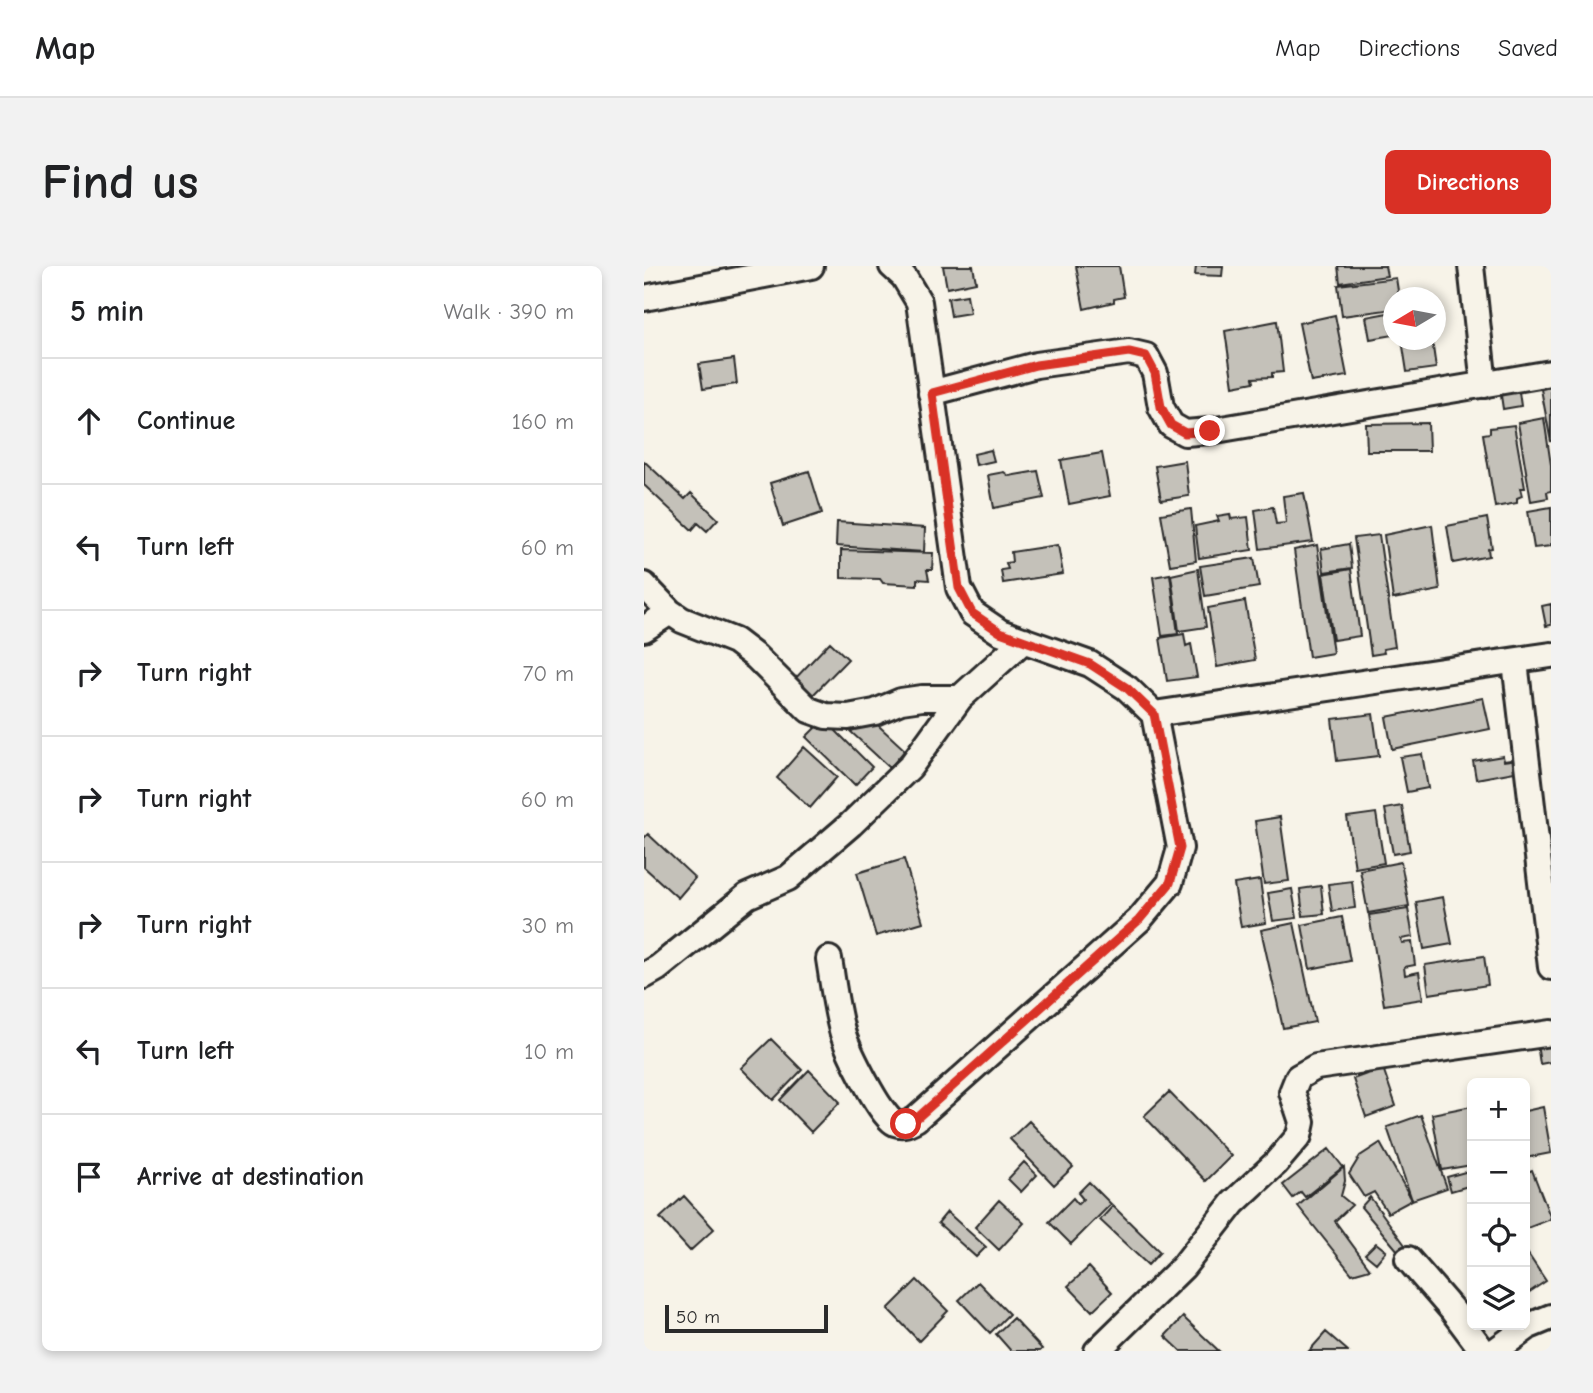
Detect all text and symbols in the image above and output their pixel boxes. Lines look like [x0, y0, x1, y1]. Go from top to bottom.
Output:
text: Map [35, 29, 96, 67]
text: Map [1275, 34, 1321, 62]
text: Directions [1359, 34, 1460, 62]
text: Saved [1498, 34, 1558, 62]
button: Directions [1385, 150, 1551, 214]
text: Find us [42, 154, 198, 210]
north arrow [1383, 287, 1446, 350]
text: 5 min [70, 294, 144, 329]
text: Walk · 390 m [444, 298, 574, 325]
icon: ahead [70, 402, 108, 440]
text: Continue [137, 406, 235, 436]
text: 160 m [512, 408, 574, 435]
route end [1194, 415, 1225, 446]
icon: left [70, 528, 108, 566]
text: Turn left [137, 532, 234, 562]
text: 60 m [521, 534, 574, 561]
icon: right [70, 654, 108, 692]
text: Turn right [137, 658, 251, 688]
text: 70 m [522, 660, 574, 687]
icon: right [70, 780, 108, 818]
text: Turn right [137, 784, 251, 814]
text: 60 m [521, 786, 574, 813]
icon: right [70, 906, 108, 944]
text: Turn right [137, 910, 251, 940]
text: 30 m [522, 912, 574, 939]
icon: left [70, 1032, 108, 1070]
text: Turn left [137, 1036, 234, 1066]
text: 10 m [524, 1038, 574, 1065]
map controls [1467, 1078, 1530, 1330]
button: + [1467, 1078, 1530, 1141]
route start [890, 1108, 921, 1139]
button: − [1467, 1141, 1530, 1204]
icon: arrive [70, 1158, 108, 1196]
text: Arrive at destination [137, 1162, 364, 1192]
button: locate [1467, 1204, 1530, 1267]
button: layers [1467, 1267, 1530, 1330]
scale bar [665, 1302, 828, 1334]
text: 50 m [676, 1306, 720, 1328]

